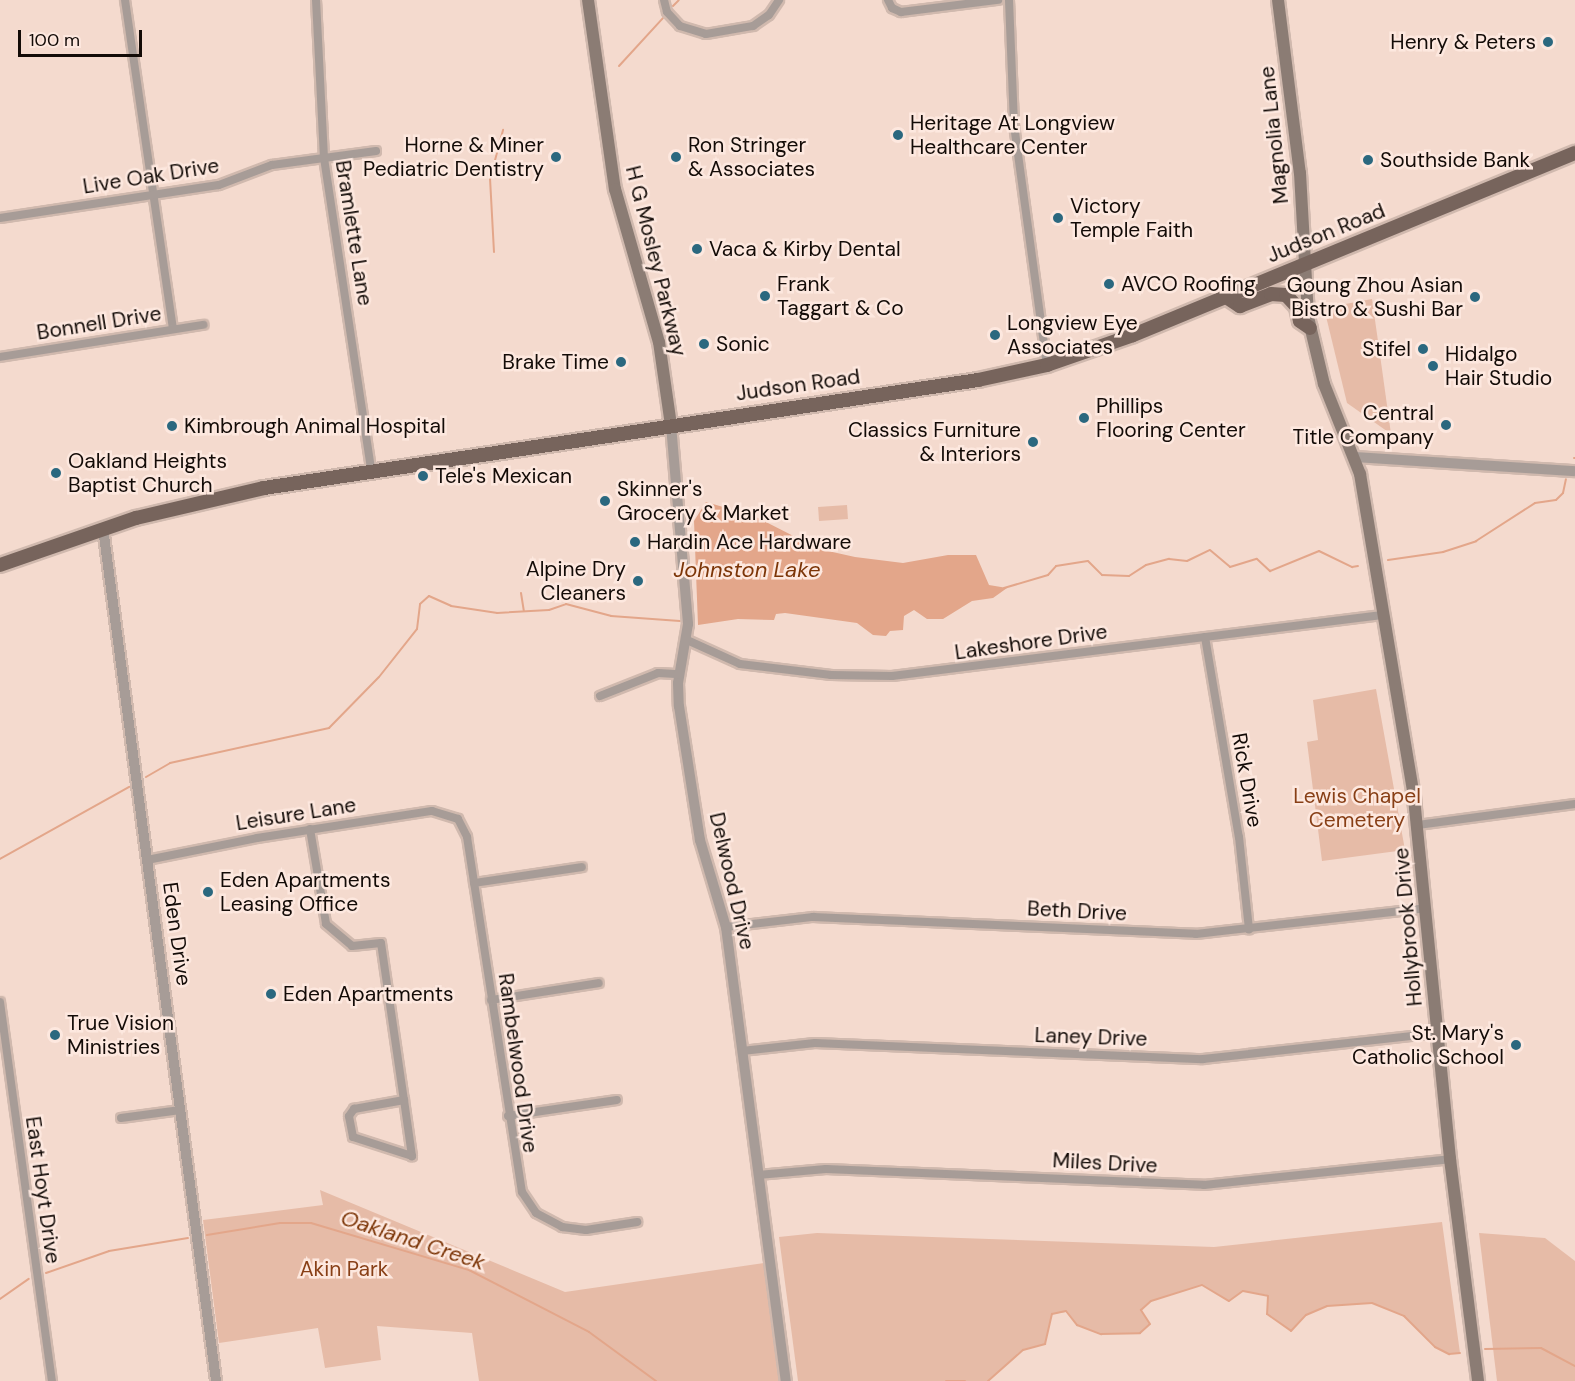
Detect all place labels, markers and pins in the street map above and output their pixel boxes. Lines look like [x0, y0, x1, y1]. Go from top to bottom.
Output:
place label: Henry & Peters [1390, 29, 1536, 55]
marker: Henry & Peters [1541, 35, 1555, 49]
place label: Heritage At Longview Healthcare Center [910, 110, 1115, 160]
marker: Heritage At Longview Healthcare Center [891, 128, 905, 142]
place label: Horne & Miner Pediatric Dentistry [363, 132, 544, 182]
place label: Ron Stringer & Associates [688, 132, 815, 182]
place label: Southside Bank [1380, 147, 1530, 173]
marker: Horne & Miner Pediatric Dentistry [549, 150, 563, 164]
marker: Ron Stringer & Associates [669, 150, 683, 164]
marker: Southside Bank [1361, 153, 1375, 167]
place label: Victory Temple Faith [1070, 193, 1193, 243]
marker: Victory Temple Faith [1051, 211, 1065, 225]
place label: Vaca & Kirby Dental [709, 236, 901, 262]
marker: Vaca & Kirby Dental [690, 242, 704, 256]
place label: Frank Taggart & Co [777, 271, 904, 321]
place label: AVCO Roofing [1121, 271, 1256, 297]
place label: Goung Zhou Asian Bistro & Sushi Bar [1287, 272, 1463, 322]
marker: AVCO Roofing [1102, 277, 1116, 291]
marker: Frank Taggart & Co [758, 289, 772, 303]
marker: Goung Zhou Asian Bistro & Sushi Bar [1468, 290, 1482, 304]
place label: Longview Eye Associates [1007, 310, 1138, 360]
marker: Longview Eye Associates [988, 328, 1002, 342]
place label: Sonic [716, 331, 770, 357]
place label: Stifel [1362, 336, 1411, 362]
marker: Sonic [697, 337, 711, 351]
place label: Hidalgo Hair Studio [1445, 341, 1552, 391]
marker: Stifel [1416, 342, 1430, 356]
place label: Brake Time [502, 349, 609, 375]
marker: Brake Time [614, 355, 628, 369]
marker: Hidalgo Hair Studio [1426, 359, 1440, 373]
place label: Phillips Flooring Center [1096, 393, 1246, 443]
place label: Central Title Company [1293, 400, 1434, 450]
marker: Phillips Flooring Center [1077, 411, 1091, 425]
place label: Kimbrough Animal Hospital [184, 413, 446, 439]
place label: Classics Furniture & Interiors [848, 417, 1021, 467]
marker: Central Title Company [1439, 418, 1453, 432]
marker: Kimbrough Animal Hospital [165, 419, 179, 433]
marker: Classics Furniture & Interiors [1026, 435, 1040, 449]
place label: Oakland Heights Baptist Church [68, 448, 227, 498]
place label: Tele's Mexican [435, 463, 572, 489]
marker: Oakland Heights Baptist Church [49, 466, 63, 480]
marker: Tele's Mexican [416, 469, 430, 483]
place label: Skinner's Grocery & Market [617, 476, 789, 526]
marker: Skinner's Grocery & Market [598, 494, 612, 508]
place label: Hardin Ace Hardware [647, 529, 851, 555]
marker: Hardin Ace Hardware [628, 535, 642, 549]
place label: Alpine Dry Cleaners [526, 556, 626, 606]
marker: Alpine Dry Cleaners [631, 574, 645, 588]
place label: Eden Apartments Leasing Office [220, 867, 391, 917]
marker: Eden Apartments Leasing Office [201, 885, 215, 899]
place label: Eden Apartments [283, 981, 454, 1007]
marker: Eden Apartments [264, 987, 278, 1001]
place label: True Vision Ministries [67, 1010, 174, 1060]
place label: St. Mary's Catholic School [1352, 1020, 1504, 1070]
marker: True Vision Ministries [48, 1028, 62, 1042]
marker: St. Mary's Catholic School [1509, 1038, 1523, 1052]

